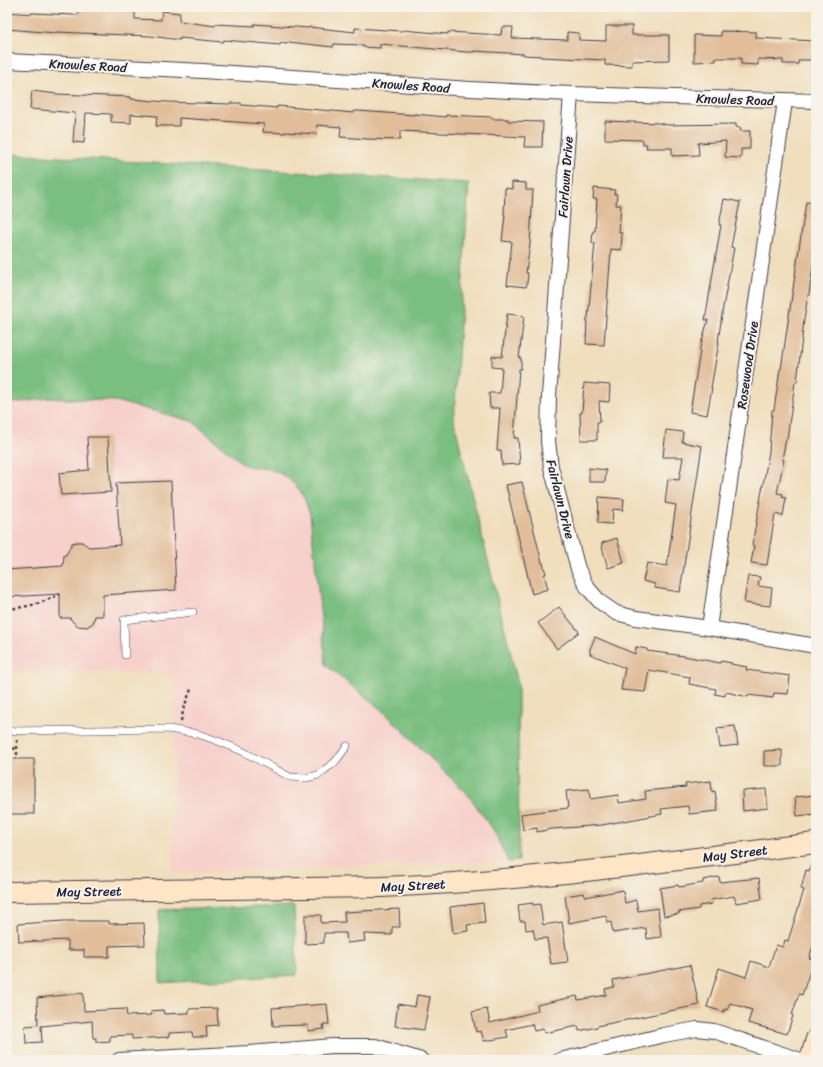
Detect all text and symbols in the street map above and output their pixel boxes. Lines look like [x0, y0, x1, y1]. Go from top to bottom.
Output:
street label: Knowles Road [48, 52, 129, 79]
street label: Knowles Road [371, 71, 452, 100]
street label: Knowles Road [696, 87, 775, 112]
street label: Fairlawn Drive [551, 135, 580, 219]
street label: Rosewood Drive [730, 320, 765, 410]
street label: Fairlawn Drive [539, 457, 582, 542]
street label: May Street [701, 838, 769, 869]
street label: May Street [380, 872, 446, 899]
street label: May Street [56, 879, 122, 904]

